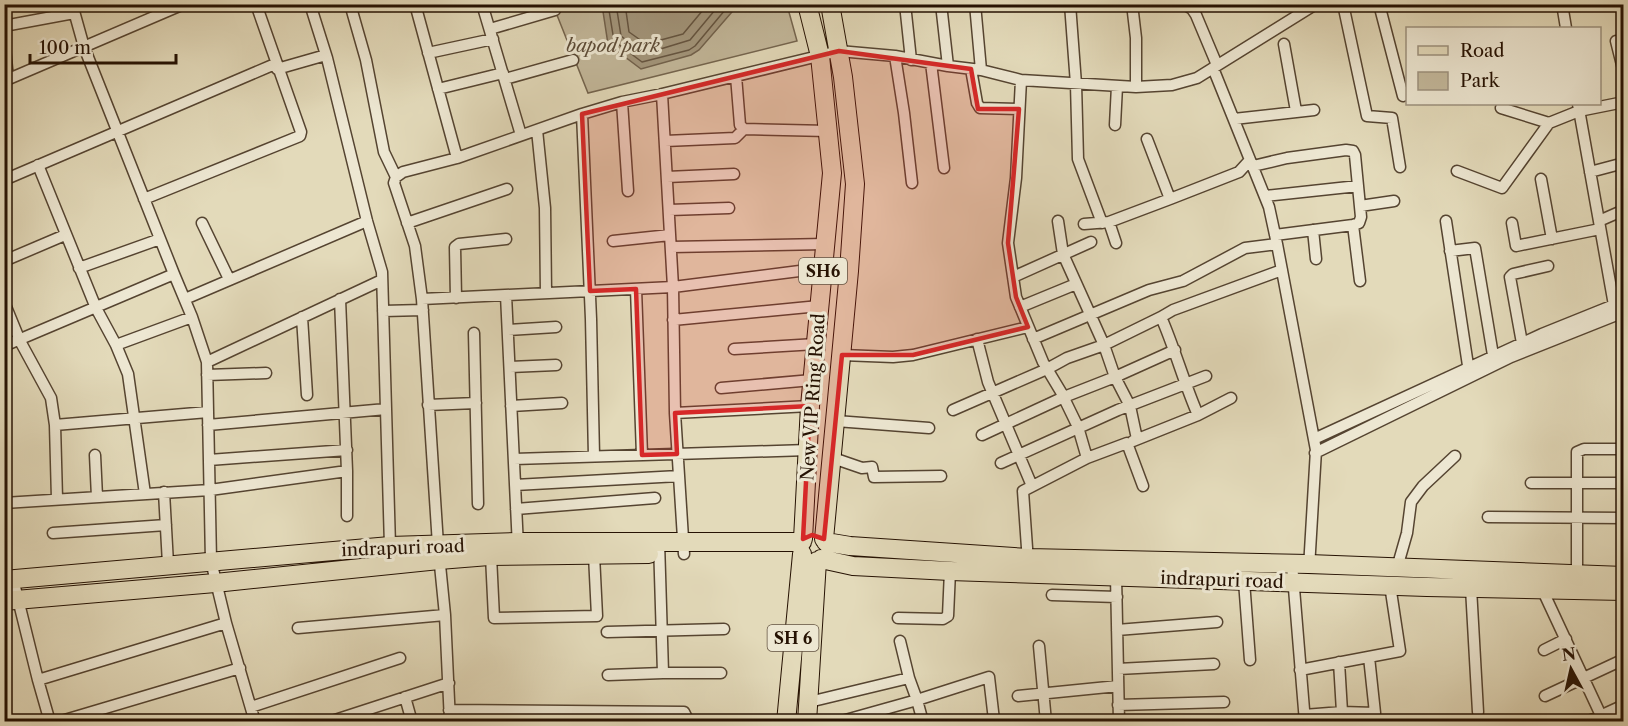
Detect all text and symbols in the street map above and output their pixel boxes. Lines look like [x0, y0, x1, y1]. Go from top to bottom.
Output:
scale bar [30, 27, 176, 65]
legend [1406, 27, 1601, 105]
park label: bapod park [566, 35, 660, 57]
text: 100 m [39, 37, 91, 59]
text: Road [1460, 40, 1505, 62]
text: Park [1460, 70, 1501, 92]
road number: SH6 [799, 258, 847, 284]
street label: New VIP Ring Road [796, 313, 830, 481]
street label: indrapuri road [341, 535, 465, 561]
street label: indrapuri road [1160, 567, 1284, 593]
road number: SH 6 [768, 625, 818, 651]
north arrow [1541, 639, 1601, 699]
text: N [1561, 643, 1577, 665]

